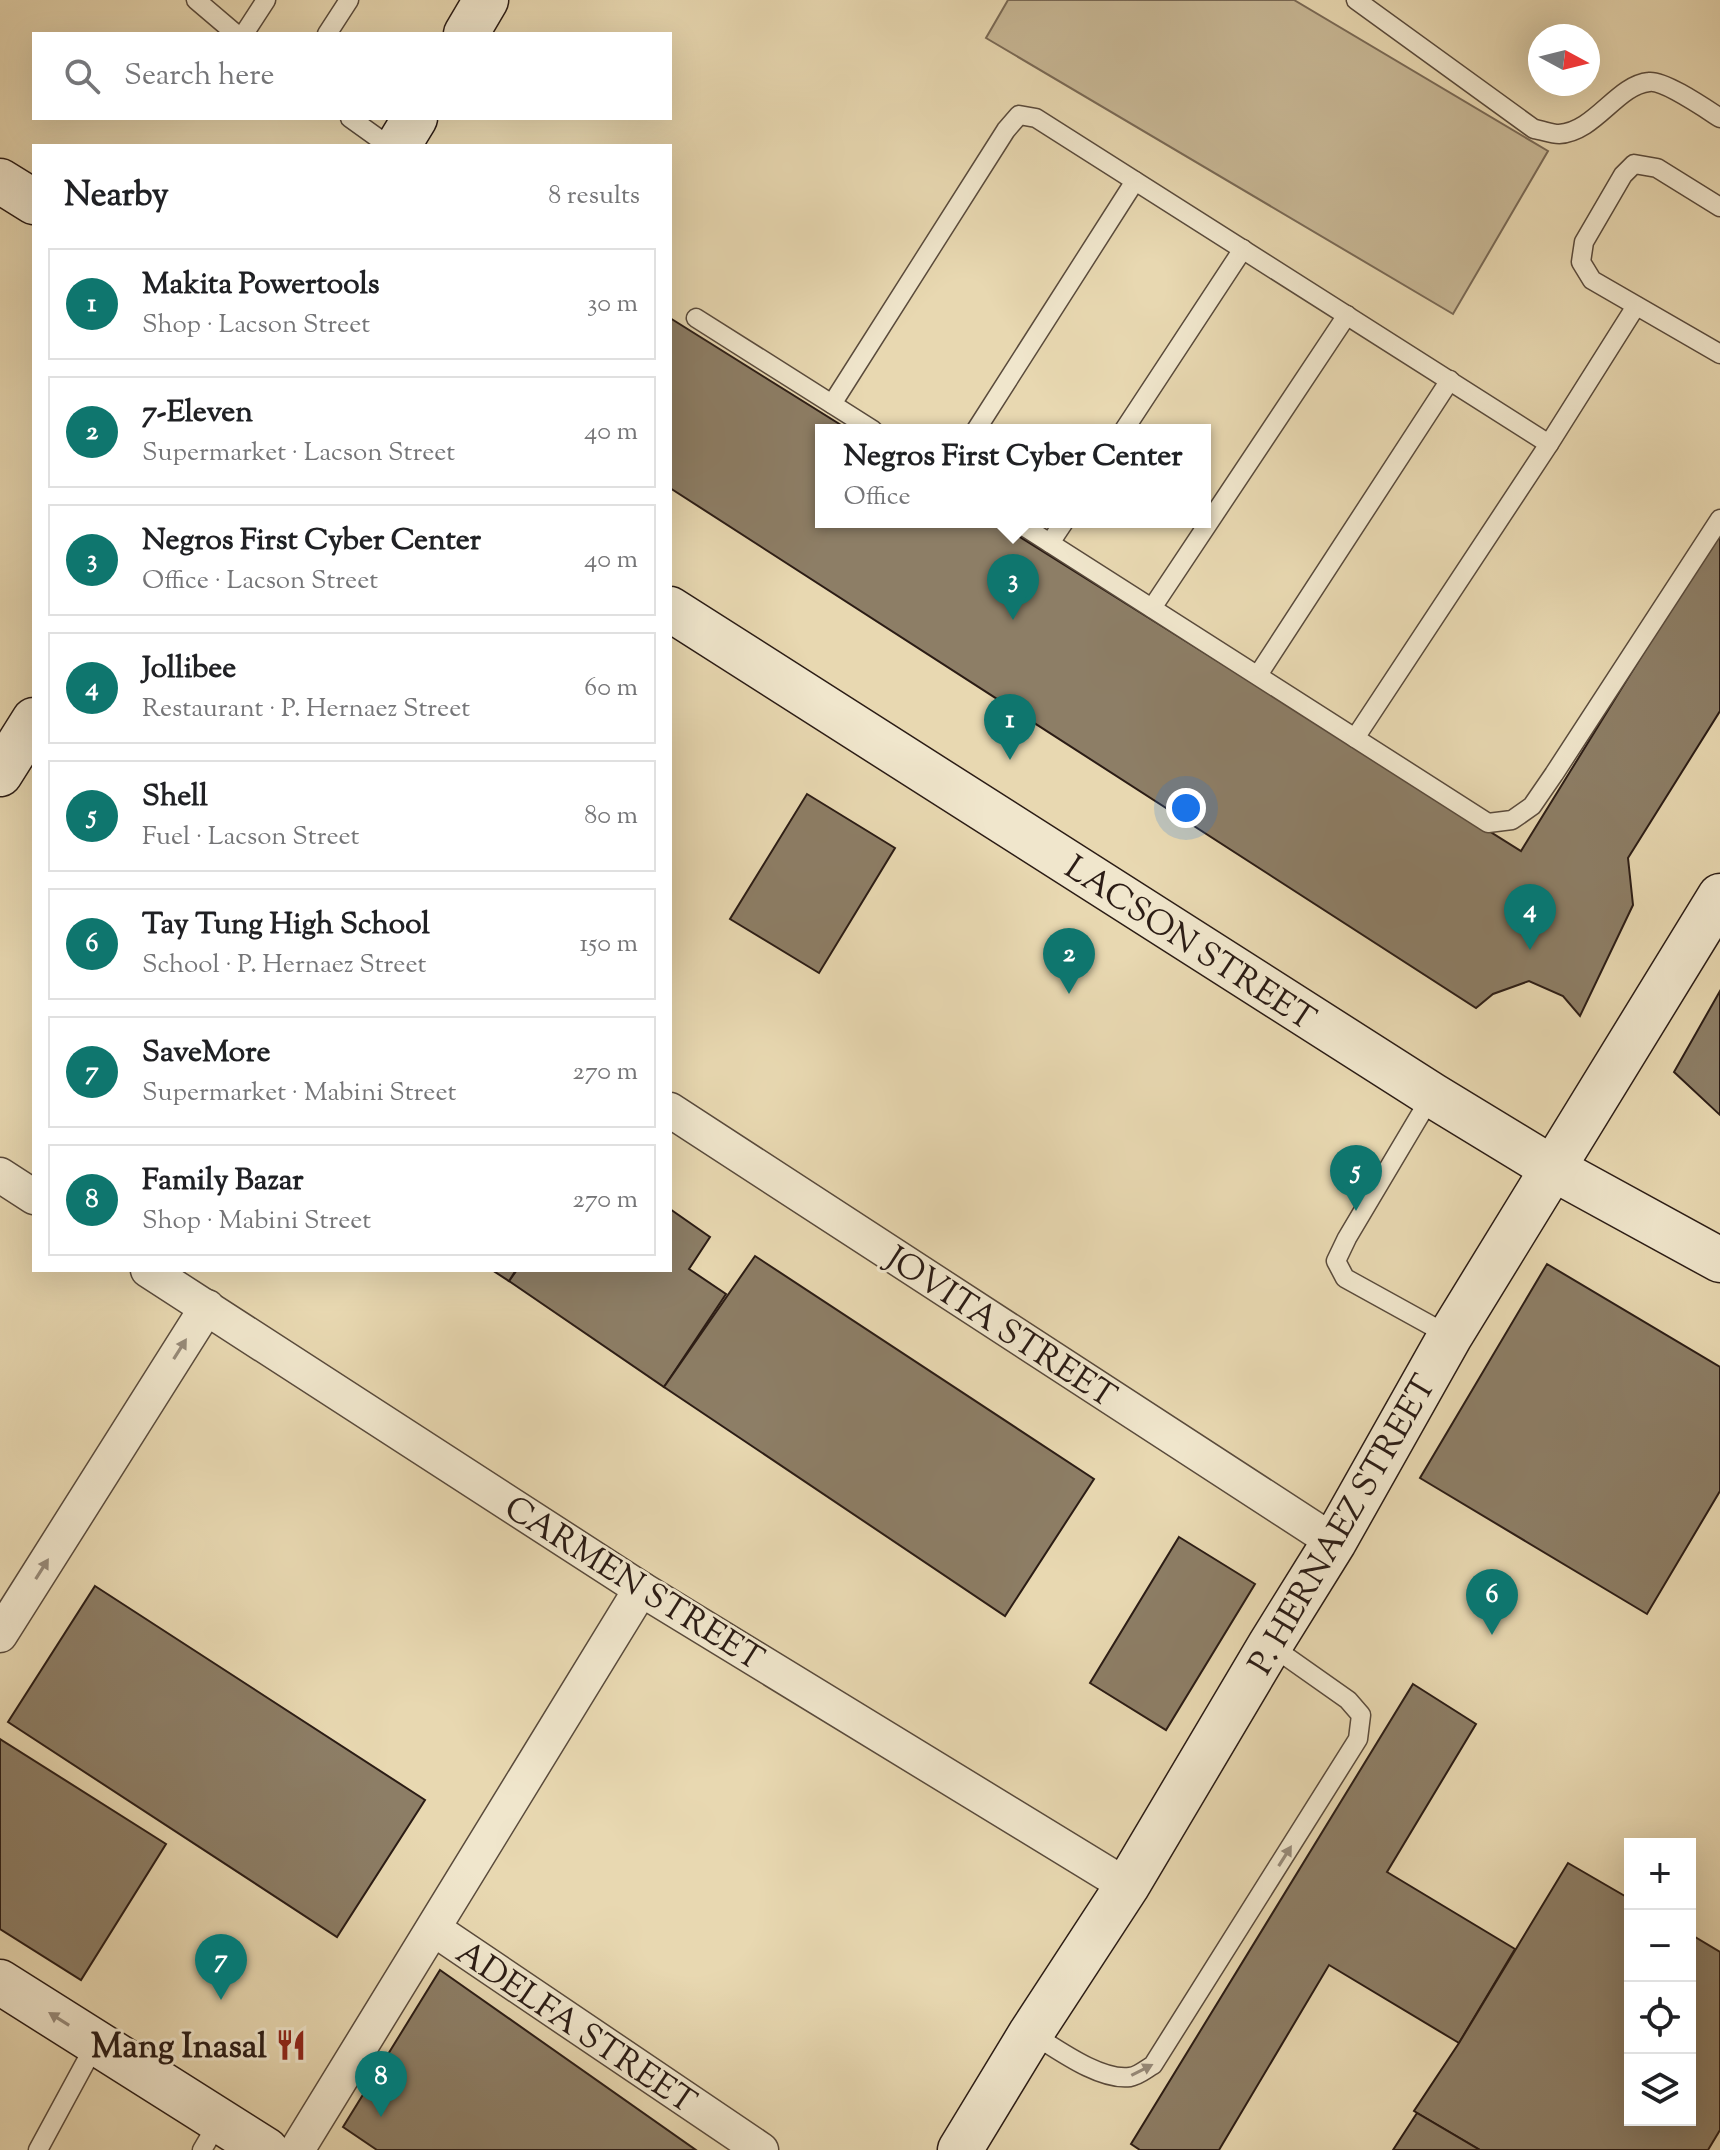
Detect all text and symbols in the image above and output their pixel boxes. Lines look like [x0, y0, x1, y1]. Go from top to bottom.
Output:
north arrow [1528, 24, 1600, 96]
search box [32, 32, 672, 120]
icon: search [60, 54, 104, 98]
text: Search here [124, 55, 274, 98]
text: Nearby [64, 172, 169, 221]
text: 8 results [548, 178, 640, 215]
text: Makita Powertools [142, 264, 380, 307]
text: 1 [88, 286, 96, 323]
text: 30 m [587, 286, 638, 323]
text: Shop · Lacson Street [142, 307, 370, 344]
text: 7-Eleven [142, 392, 253, 435]
text: 2 [86, 414, 98, 451]
text: 40 m [584, 414, 638, 451]
popup [815, 424, 1211, 528]
text: Supermarket · Lacson Street [142, 435, 455, 472]
text: Negros First Cyber Center [844, 436, 1182, 479]
text: Office [844, 479, 911, 516]
text: Negros First Cyber Center [142, 520, 481, 563]
text: 3 [87, 542, 97, 579]
text: 40 m [584, 542, 638, 579]
pin: 3 [987, 554, 1039, 620]
text: Office · Lacson Street [142, 563, 378, 600]
text: Jollibee [142, 648, 236, 691]
text: 4 [85, 670, 99, 707]
text: 60 m [584, 670, 638, 707]
text: Restaurant · P. Hernaez Street [142, 691, 470, 728]
pin: 1 [984, 694, 1036, 760]
text: Shell [142, 776, 208, 819]
your location [1166, 788, 1206, 828]
text: 5 [88, 798, 96, 835]
text: 80 m [584, 798, 638, 835]
text: Fuel · Lacson Street [142, 819, 359, 856]
street label: LACSON STREET [1054, 845, 1324, 1045]
pin: 4 [1504, 884, 1556, 950]
text: Tay Tung High School [142, 904, 430, 947]
text: 6 [86, 926, 98, 963]
text: 150 m [579, 926, 638, 963]
pin: 2 [1043, 928, 1095, 994]
text: School · P. Hernaez Street [142, 947, 426, 984]
text: SaveMore [142, 1032, 270, 1075]
text: 7 [85, 1054, 99, 1091]
text: 270 m [573, 1054, 638, 1091]
text: Supermarket · Mabini Street [142, 1075, 456, 1112]
pin: 5 [1330, 1145, 1382, 1211]
text: Family Bazar [142, 1160, 303, 1203]
text: 8 [85, 1182, 99, 1219]
text: 270 m [573, 1182, 638, 1219]
text: Shop · Mabini Street [142, 1203, 371, 1240]
street label: JOVITA STREET [874, 1235, 1125, 1422]
one-way arrow [173, 1338, 187, 1360]
street label: P. HERNAEZ STREET [1238, 1367, 1450, 1685]
street label: CARMEN STREET [494, 1485, 772, 1685]
one-way arrow [34, 1558, 48, 1580]
pin: 6 [1466, 1569, 1518, 1635]
map controls [1624, 1838, 1696, 2126]
button: + [1624, 1838, 1696, 1910]
one-way arrow [1277, 1845, 1291, 1867]
button: − [1624, 1910, 1696, 1982]
street label: ADELFA STREET [445, 1930, 705, 2128]
pin: 7 [195, 1934, 247, 2000]
button: locate [1624, 1982, 1696, 2054]
one-way arrow [48, 2013, 70, 2027]
place label: Mang Inasal [91, 2024, 268, 2073]
restaurant icon: Mang Inasal [274, 2028, 308, 2062]
pin: 8 [355, 2051, 407, 2117]
button: layers [1624, 2054, 1696, 2126]
one-way arrow [1131, 2064, 1153, 2078]

